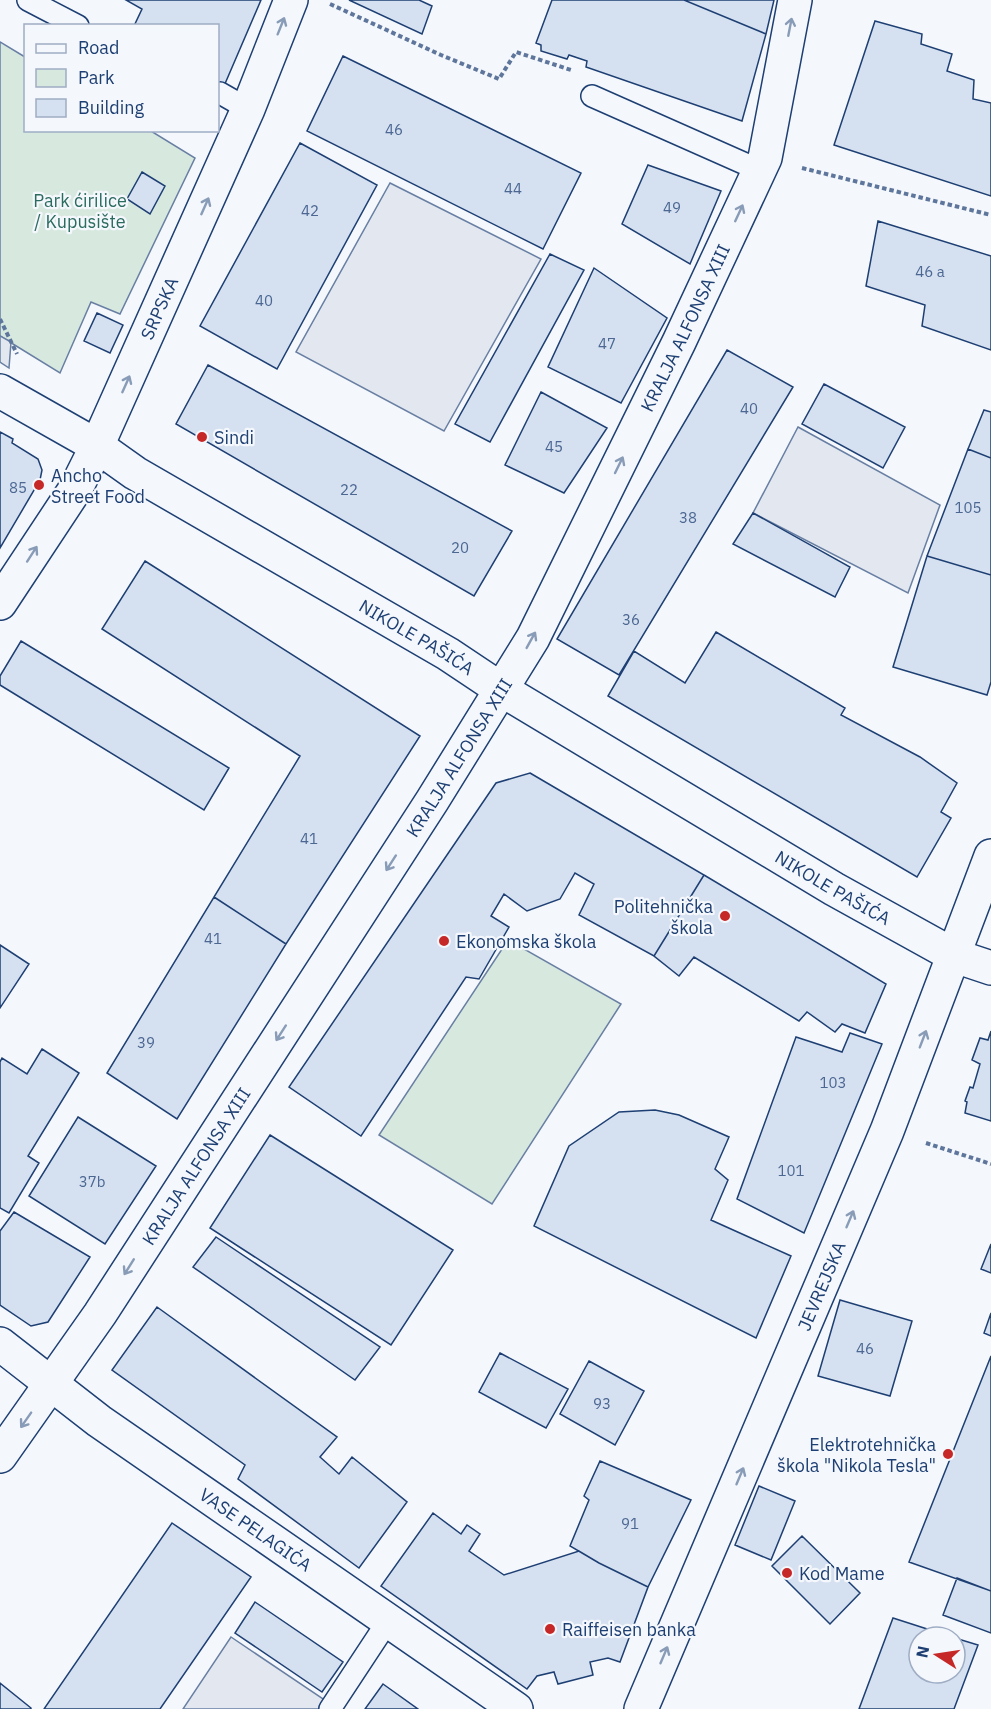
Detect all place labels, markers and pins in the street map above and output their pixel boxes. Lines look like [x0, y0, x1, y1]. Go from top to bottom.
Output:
place label: Sindi [214, 426, 254, 449]
marker: Sindi [195, 430, 209, 444]
place label: Ancho Street Food [51, 464, 145, 508]
marker: Ancho Street Food [32, 478, 46, 492]
place label: Politehnička škola [614, 895, 713, 939]
marker: Politehnička škola [718, 909, 732, 923]
place label: Ekonomska škola [456, 930, 597, 953]
marker: Ekonomska škola [437, 934, 451, 948]
place label: Elektrotehnička škola "Nikola Tesla" [777, 1433, 936, 1477]
marker: Elektrotehnička škola "Nikola Tesla" [941, 1447, 955, 1461]
place label: Kod Mame [799, 1562, 885, 1585]
marker: Kod Mame [780, 1566, 794, 1580]
place label: Raiffeisen banka [562, 1618, 696, 1641]
marker: Raiffeisen banka [543, 1622, 557, 1636]

